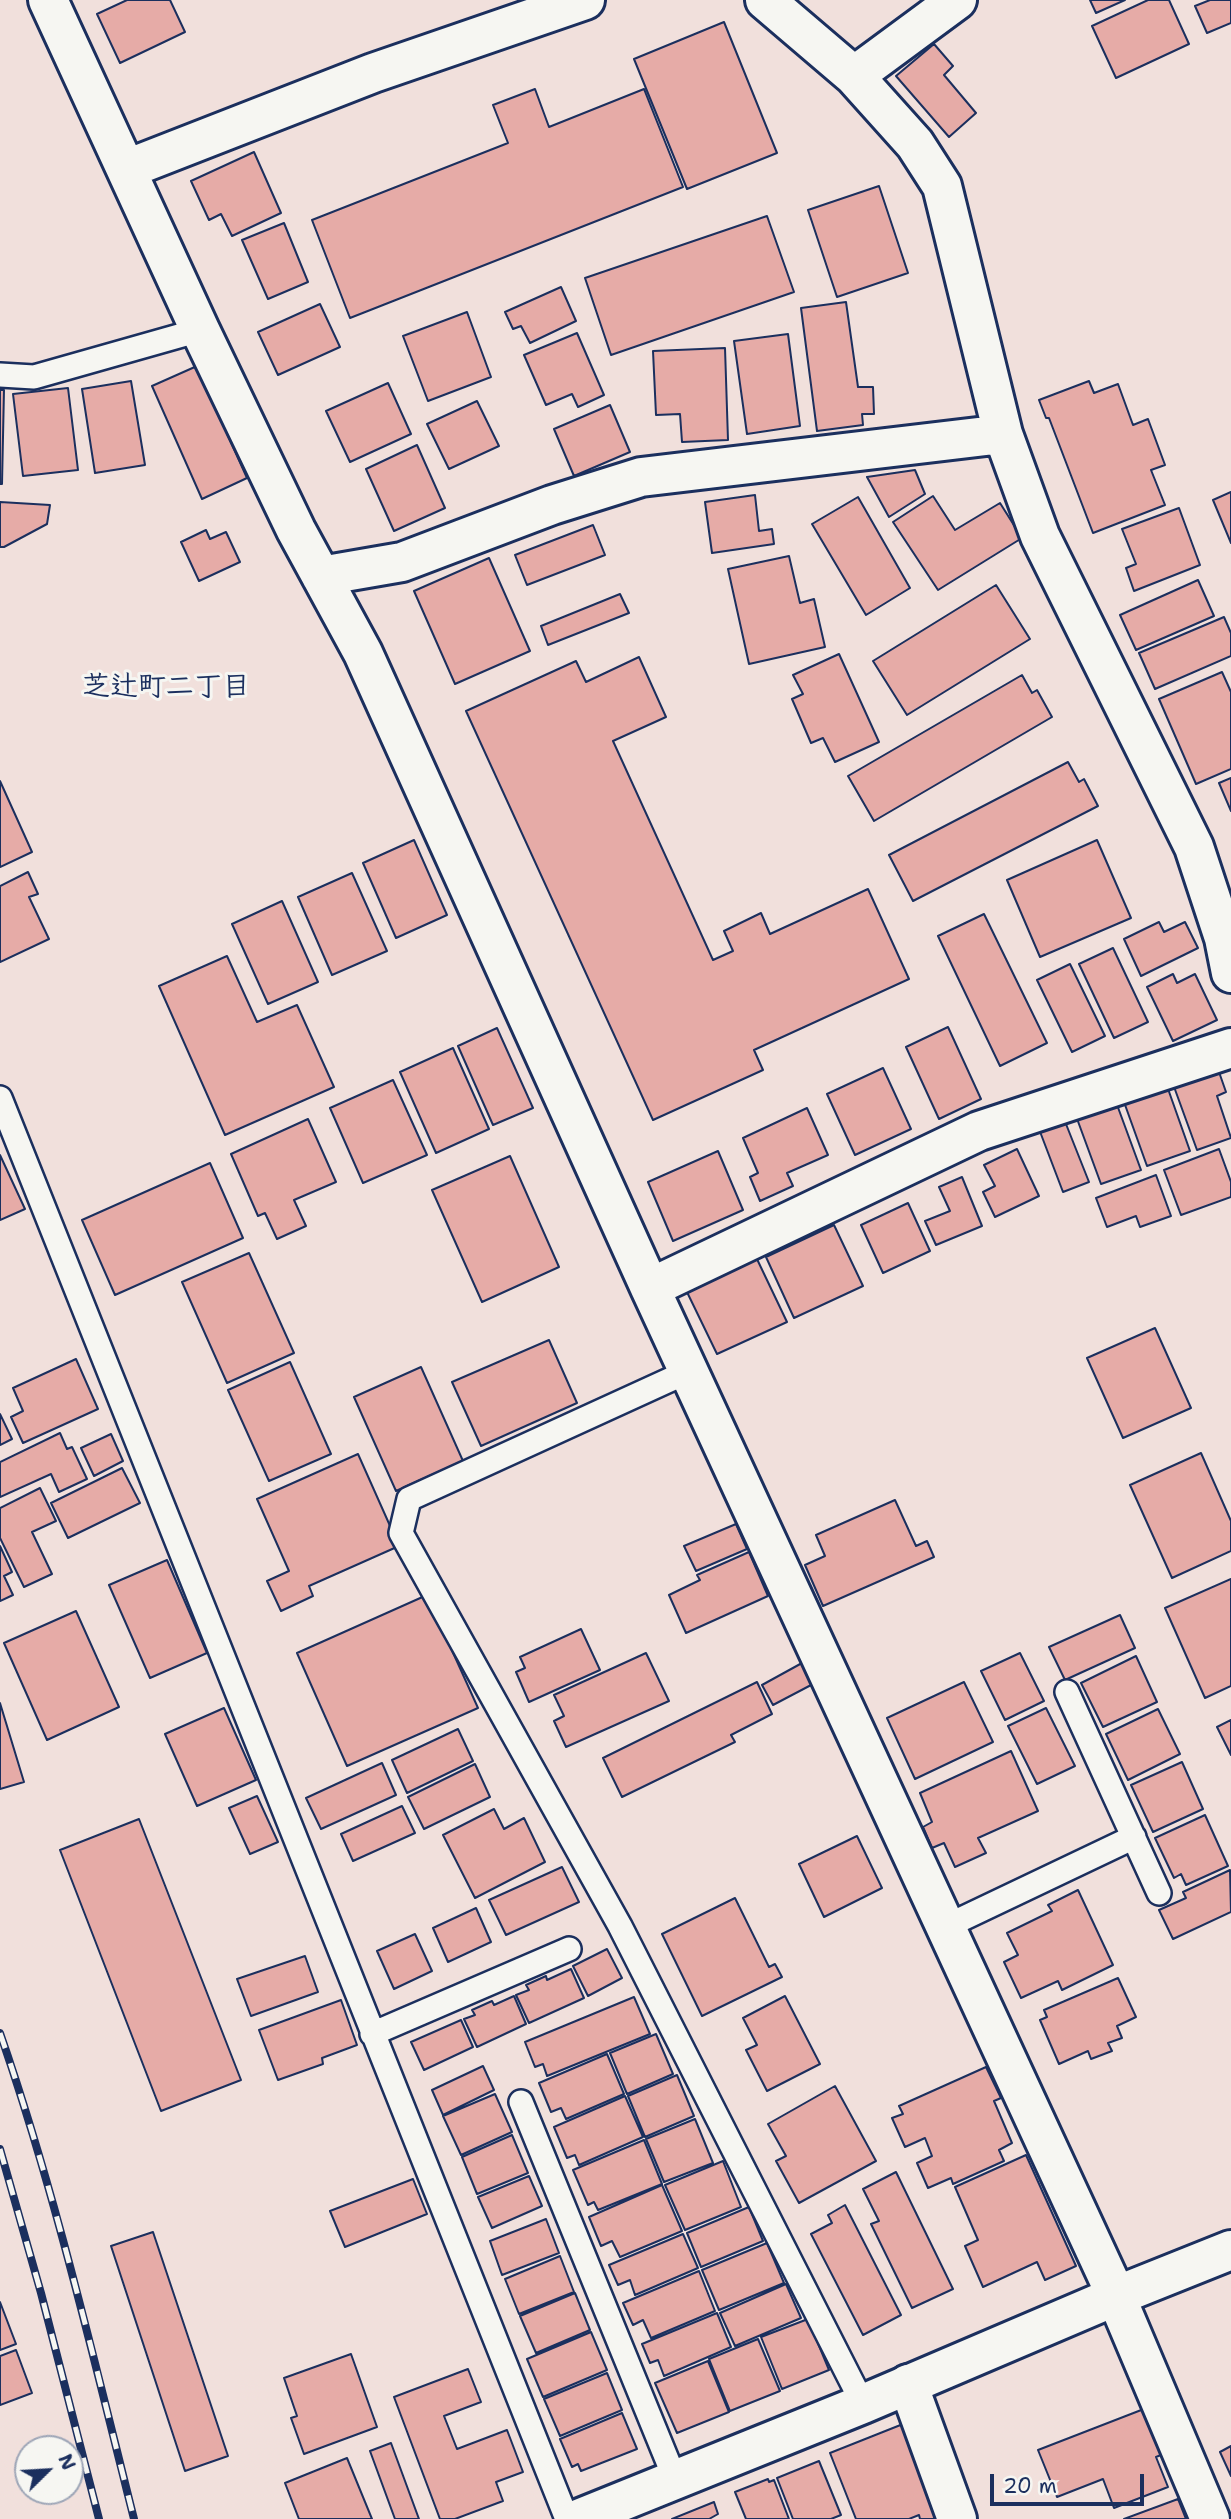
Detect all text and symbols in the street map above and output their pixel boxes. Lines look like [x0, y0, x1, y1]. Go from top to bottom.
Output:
district label: 芝辻町二丁目 [82, 671, 250, 705]
north arrow [14, 2435, 84, 2505]
text: N [52, 2450, 81, 2474]
scale bar [993, 2460, 1147, 2504]
text: 20 m [1003, 2472, 1057, 2500]

